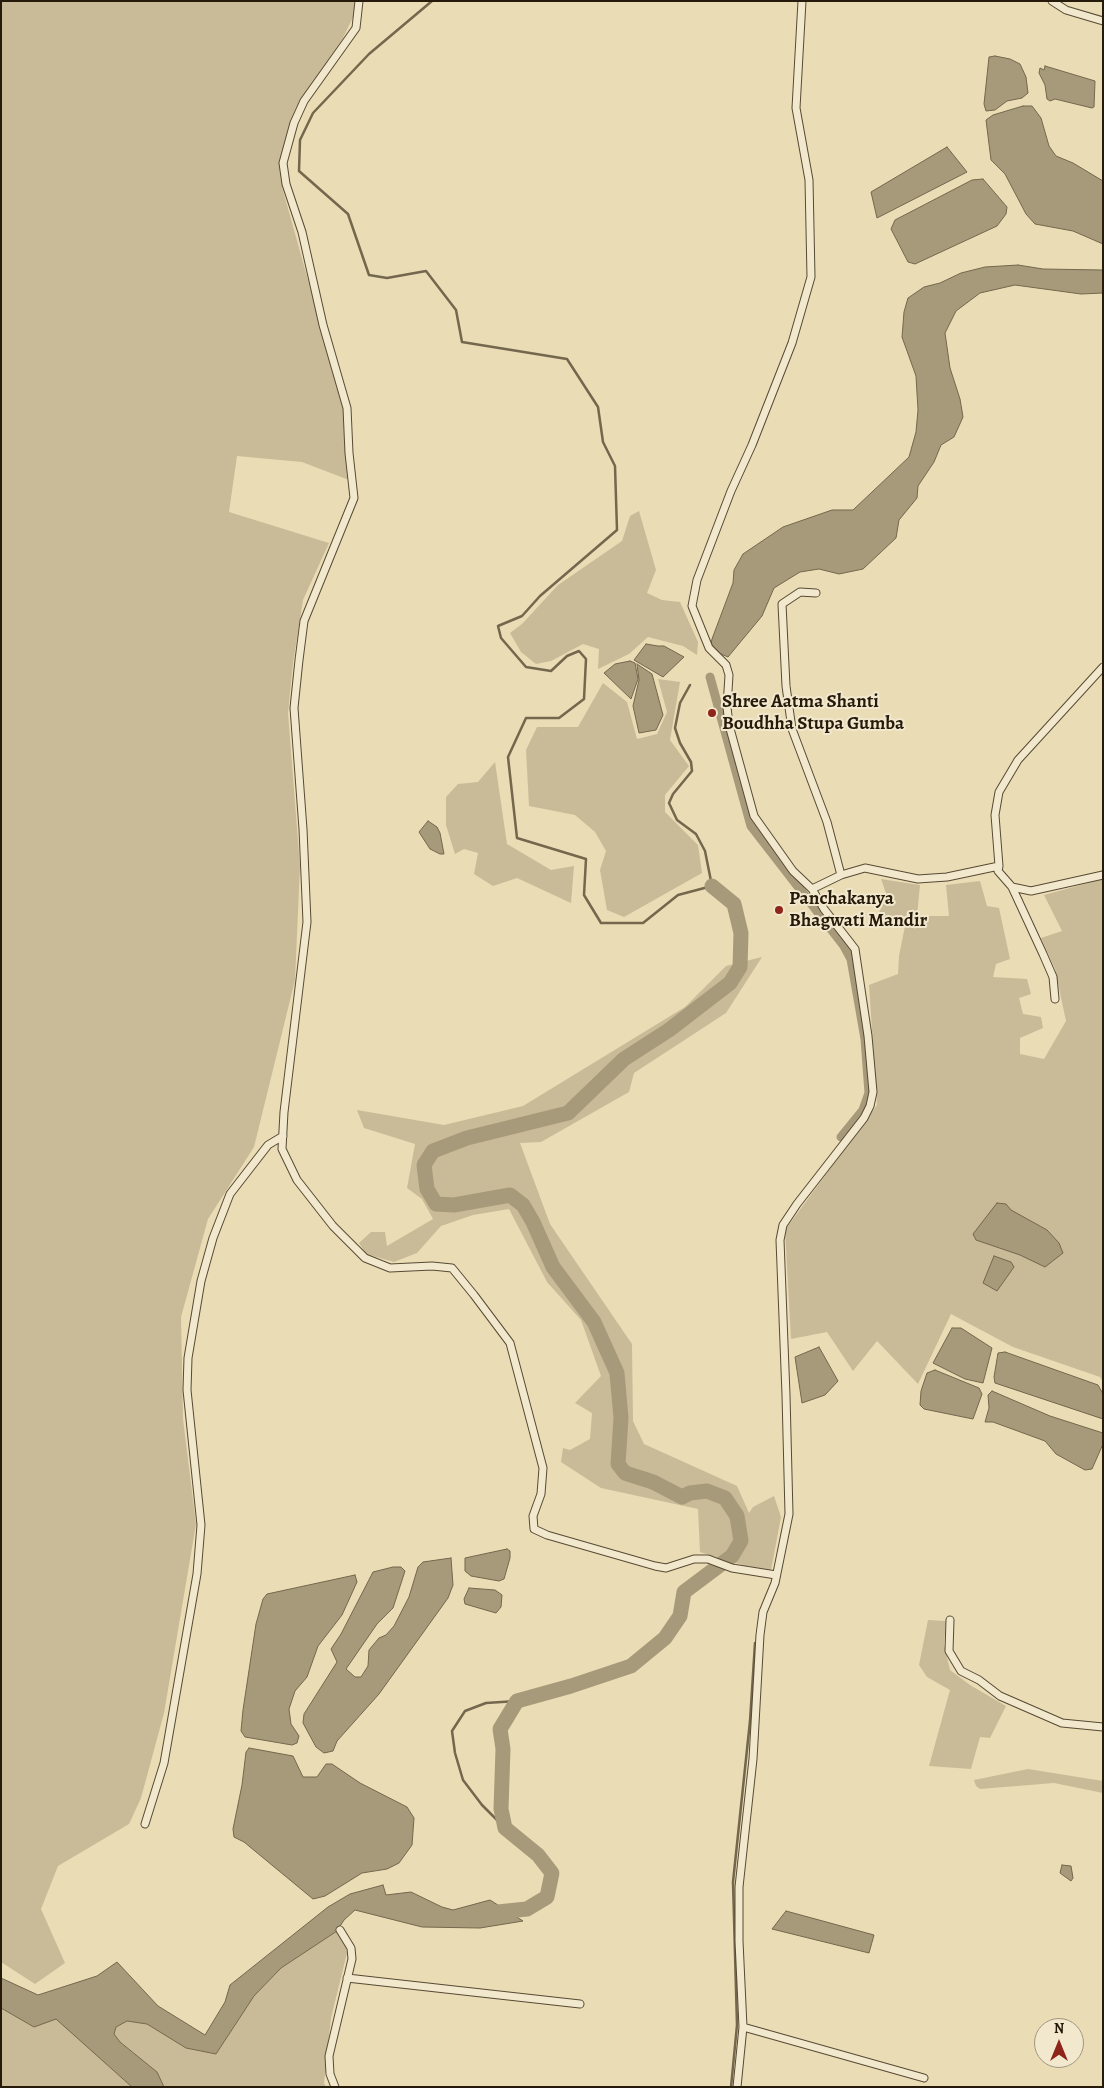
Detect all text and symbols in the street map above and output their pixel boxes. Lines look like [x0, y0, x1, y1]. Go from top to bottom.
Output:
place label: Shree Aatma Shanti Boudhha Stupa Gumba [722, 691, 904, 735]
marker: Shree Aatma Shanti Boudhha Stupa Gumba [706, 707, 718, 719]
place label: Panchakanya Bhagwati Mandir [789, 888, 927, 932]
marker: Panchakanya Bhagwati Mandir [773, 904, 785, 916]
north arrow [1034, 2018, 1084, 2068]
text: N [1054, 2019, 1064, 2038]

